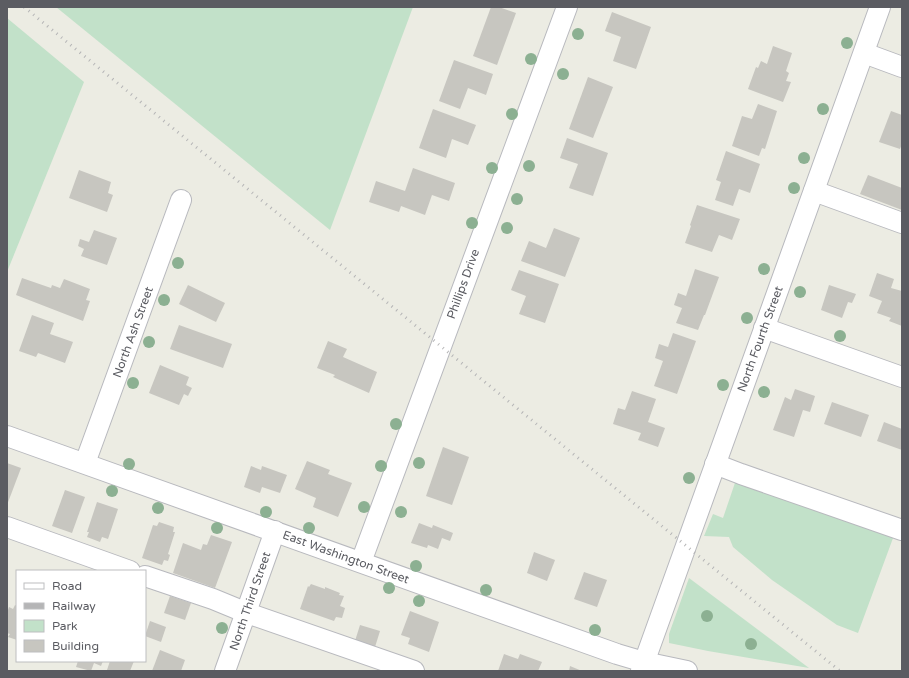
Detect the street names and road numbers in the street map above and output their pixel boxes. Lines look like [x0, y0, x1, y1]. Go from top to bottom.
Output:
street label: Phillips Drive [444, 247, 482, 321]
street label: North Ash Street [110, 284, 156, 379]
street label: North Fourth Street [734, 284, 786, 394]
street label: East Washington Street [281, 528, 412, 587]
street label: North Third Street [227, 549, 274, 652]

